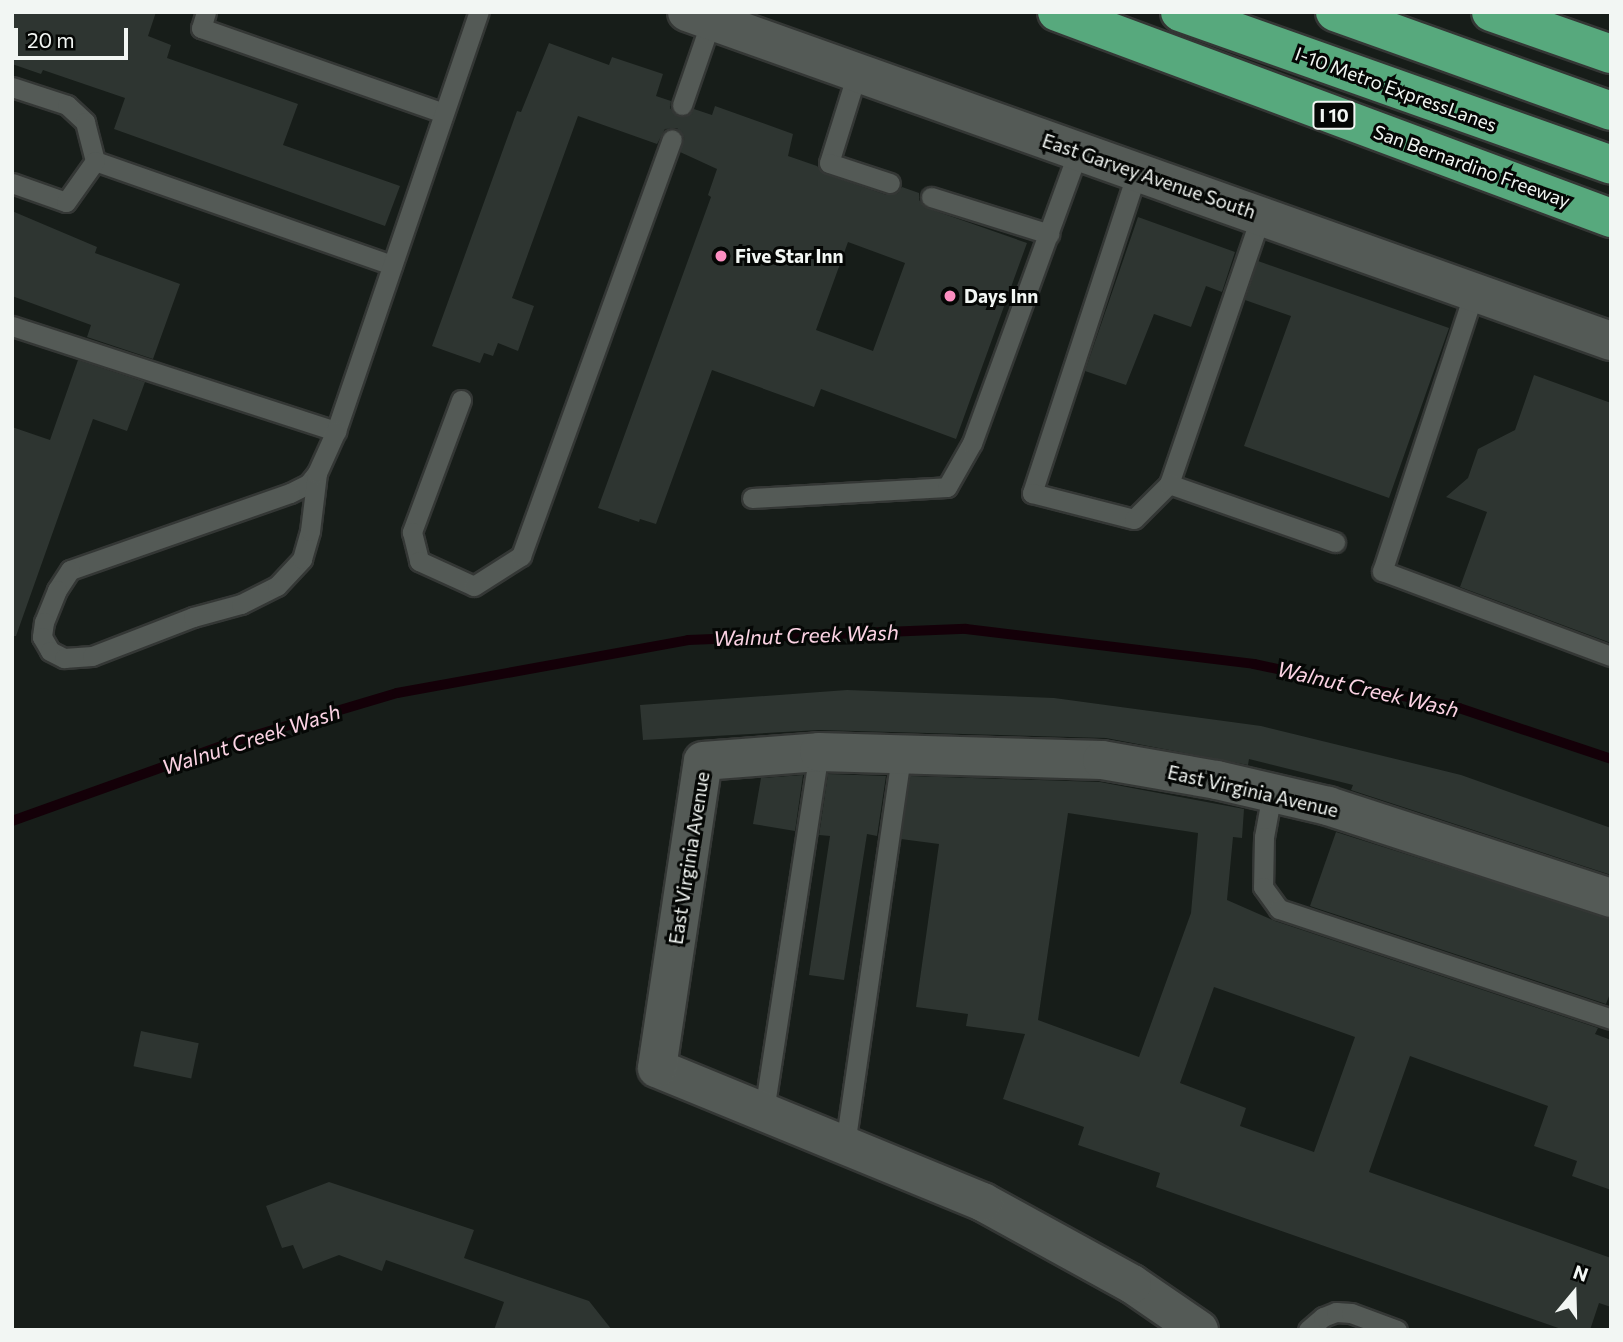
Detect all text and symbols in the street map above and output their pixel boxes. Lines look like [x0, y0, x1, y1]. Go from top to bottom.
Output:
scale bar [18, 14, 131, 58]
text: 20 m [27, 27, 75, 52]
street label: I-10 Metro ExpressLanes [1292, 42, 1500, 136]
road number: I 10 [1311, 100, 1357, 130]
street label: San Bernardino Freeway [1371, 120, 1573, 212]
street label: East Garvey Avenue South [1039, 129, 1259, 223]
place label: Five Star Inn [735, 245, 843, 267]
marker: Five Star Inn [713, 248, 729, 264]
place label: Days Inn [964, 285, 1038, 307]
marker: Days Inn [942, 288, 958, 304]
water label: Walnut Creek Wash [713, 619, 899, 651]
water label: Walnut Creek Wash [1275, 656, 1461, 722]
water label: Walnut Creek Wash [159, 698, 343, 780]
street label: East Virginia Avenue [1165, 760, 1341, 822]
street label: East Virginia Avenue [664, 770, 714, 946]
north arrow [1539, 1258, 1609, 1328]
text: N [1571, 1259, 1591, 1286]

